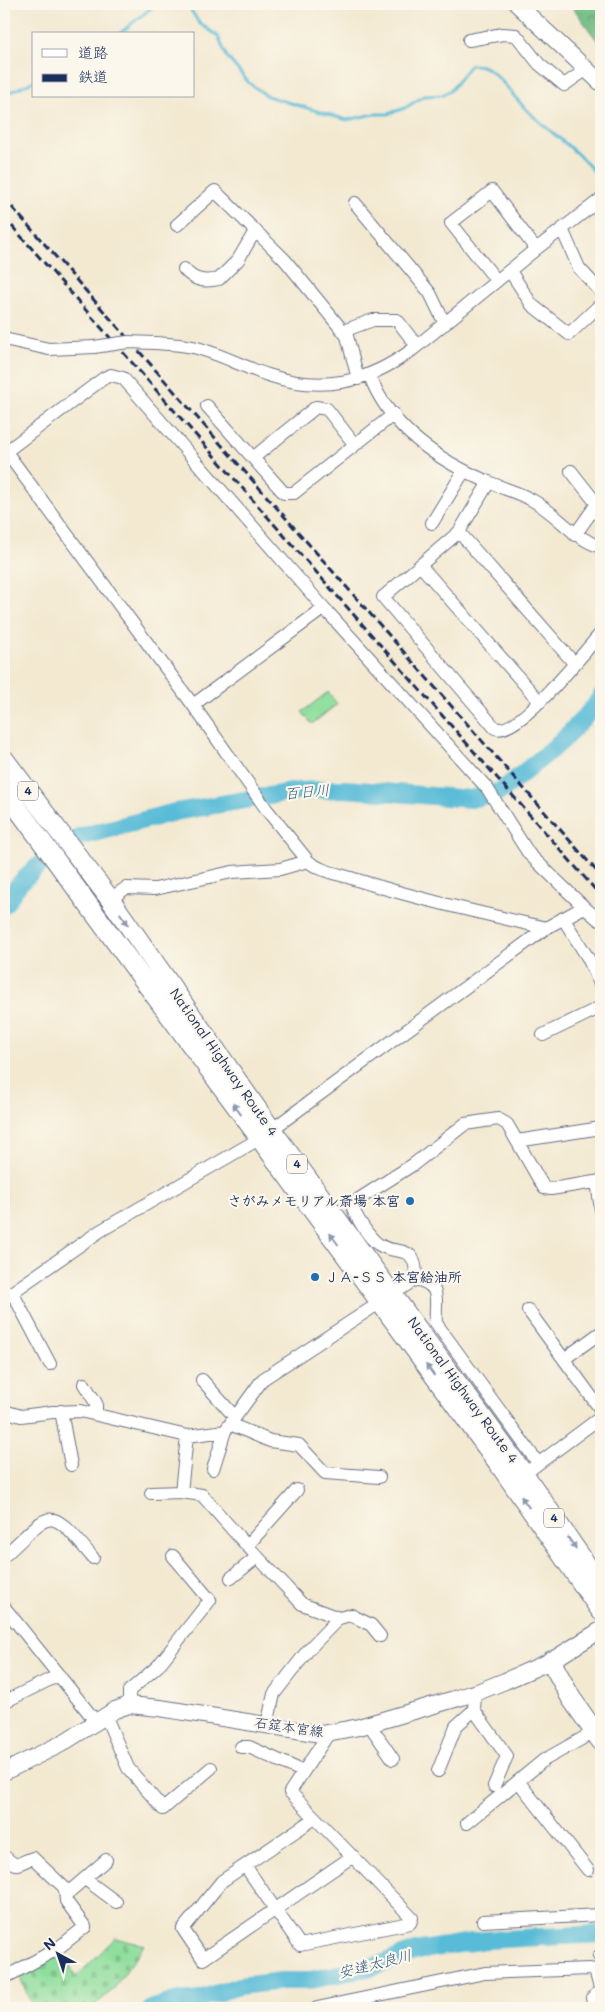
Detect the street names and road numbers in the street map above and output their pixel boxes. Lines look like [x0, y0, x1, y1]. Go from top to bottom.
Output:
road number: 4 [18, 781, 38, 800]
street label: National Highway Route 4 [166, 984, 283, 1140]
road number: 4 [287, 1154, 307, 1174]
street label: National Highway Route 4 [404, 1313, 523, 1467]
road number: 4 [544, 1509, 564, 1528]
street label: 石筵本宮線 [253, 1712, 325, 1741]

